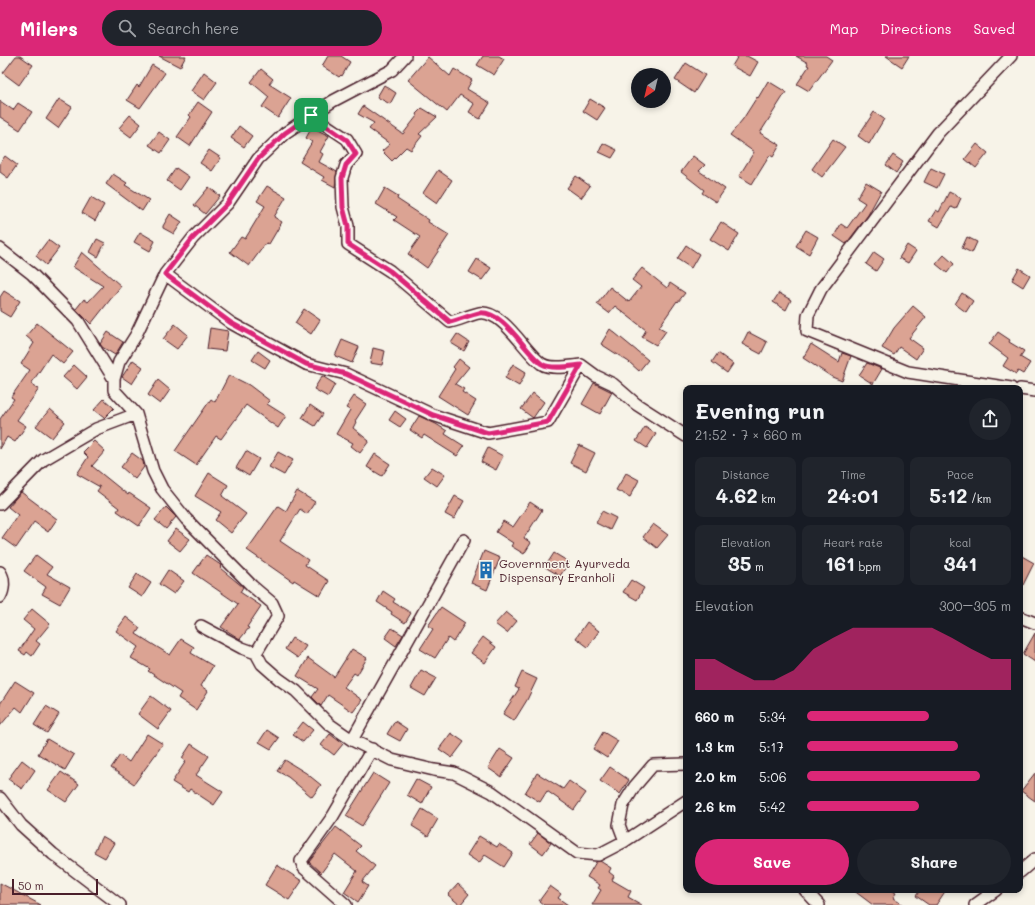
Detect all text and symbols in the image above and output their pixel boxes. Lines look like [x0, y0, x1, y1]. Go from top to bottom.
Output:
search box [102, 10, 382, 46]
text: Milers [20, 16, 78, 41]
icon: search [116, 17, 138, 39]
text: Search here [148, 18, 239, 38]
text: Map [830, 19, 858, 38]
text: Directions [880, 19, 951, 38]
text: Saved [973, 19, 1015, 38]
north arrow [631, 68, 671, 108]
map controls [631, 68, 671, 108]
pin [294, 98, 328, 132]
icon: arrive [300, 104, 322, 126]
text: Evening run [695, 396, 825, 425]
button: share [969, 398, 1011, 440]
text: 21:52 · 7 × 660 m [695, 426, 802, 443]
text: Distance [722, 467, 769, 482]
text: Time [840, 467, 866, 482]
text: Pace [947, 467, 974, 482]
text: 4.62 [716, 482, 758, 508]
text: 24:01 [827, 482, 879, 508]
text: 5:12 [929, 482, 967, 508]
text: km [758, 491, 776, 506]
text: /km [967, 491, 991, 506]
text: Elevation [721, 535, 770, 550]
text: Heart rate [823, 535, 883, 550]
text: kcal [949, 535, 971, 550]
text: 35 [728, 550, 751, 576]
text: 161 [825, 550, 855, 576]
text: 341 [944, 550, 977, 576]
place label: Government Ayurveda Dispensary Eranholi [499, 555, 630, 585]
text: m [751, 559, 764, 574]
text: bpm [855, 559, 881, 574]
building icon: Government Ayurveda Dispensary Eranholi [476, 560, 496, 580]
text: Elevation [695, 597, 753, 614]
text: 300–305 m [939, 597, 1011, 614]
text: 660 m [695, 708, 734, 725]
text: 5:34 [759, 708, 786, 725]
text: 1.3 km [695, 738, 735, 755]
text: 5:17 [759, 738, 784, 755]
text: 2.0 km [695, 768, 737, 785]
text: 5:06 [759, 768, 786, 785]
text: 2.6 km [695, 798, 736, 815]
text: 5:42 [759, 798, 785, 815]
button: Save [695, 839, 849, 885]
button: Share [857, 839, 1011, 885]
scale bar [12, 877, 98, 896]
text: 50 m [18, 878, 44, 893]

